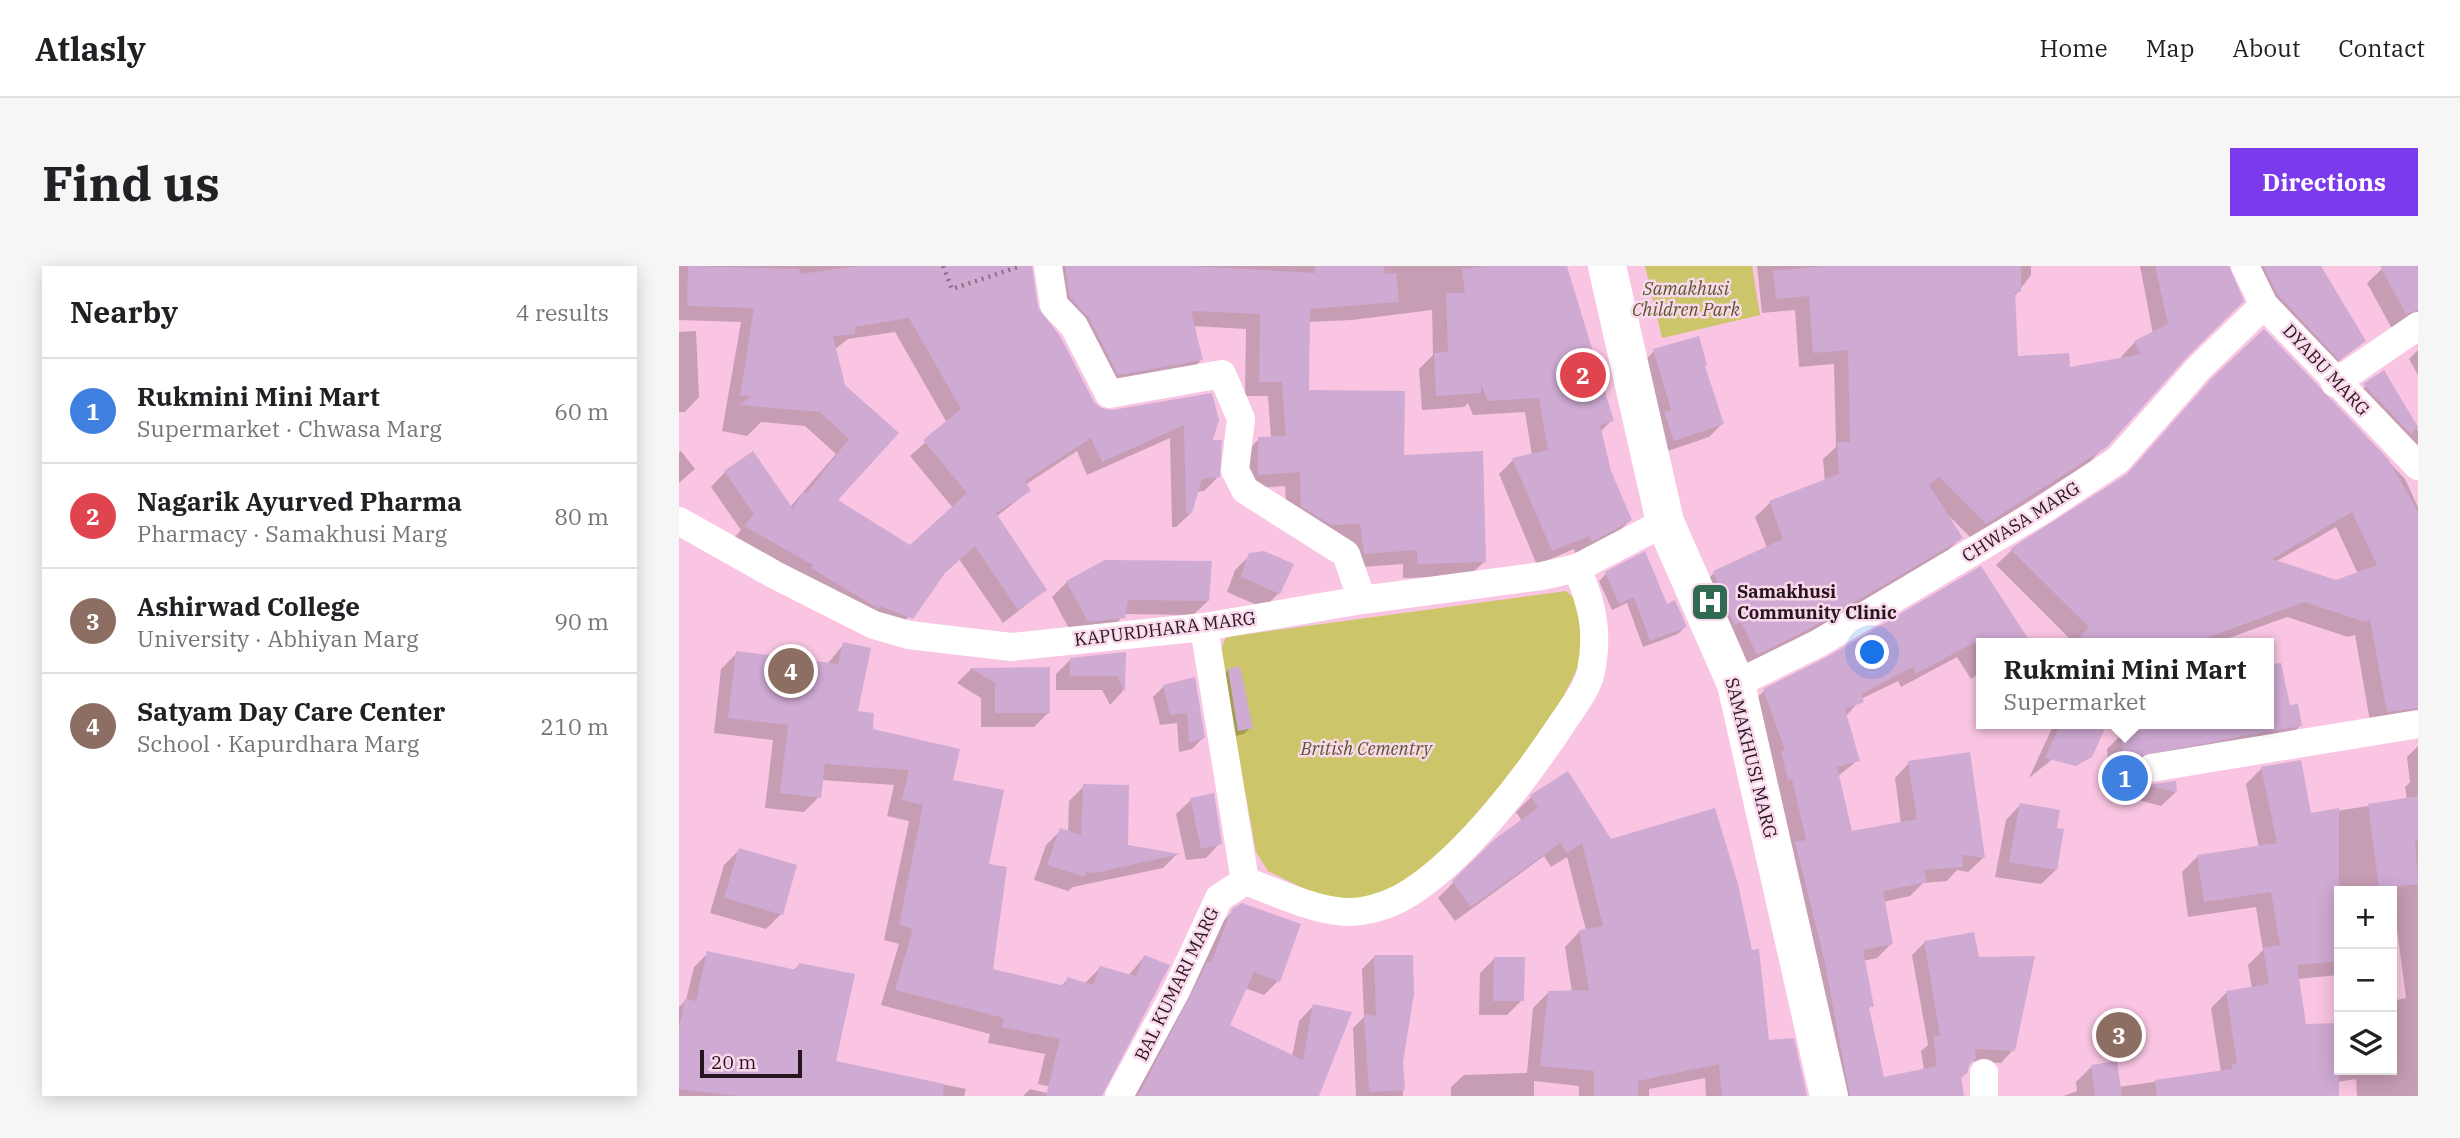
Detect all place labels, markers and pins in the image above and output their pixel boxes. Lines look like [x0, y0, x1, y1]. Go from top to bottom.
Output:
pin: 2 [1560, 349, 1606, 401]
place label: Samakhusi Community Clinic [1737, 580, 1897, 624]
hospital icon: Samakhusi Community Clinic [1689, 581, 1731, 623]
pin: 4 [768, 645, 814, 697]
pin: 1 [2102, 752, 2148, 804]
pin: 3 [2096, 1009, 2142, 1061]

